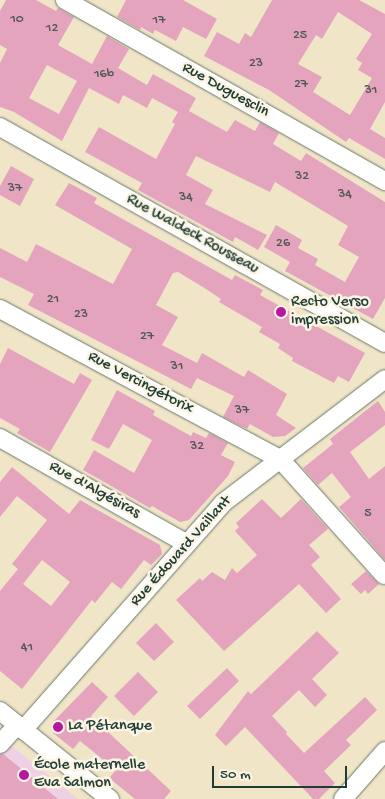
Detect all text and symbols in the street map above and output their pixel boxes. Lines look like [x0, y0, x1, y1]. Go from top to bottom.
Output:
house number: 10 [10, 12, 24, 28]
house number: 17 [153, 13, 165, 29]
house number: 12 [46, 21, 58, 37]
house number: 25 [293, 28, 307, 44]
house number: 23 [249, 56, 263, 72]
street label: Rue Duguesclin [178, 59, 272, 123]
house number: 16b [94, 67, 114, 83]
house number: 27 [294, 77, 308, 93]
house number: 31 [365, 83, 377, 99]
house number: 32 [295, 169, 309, 185]
house number: 37 [8, 181, 22, 197]
house number: 34 [338, 187, 352, 203]
house number: 34 [179, 190, 193, 206]
street label: Rue Waldeck Rousseau [122, 191, 262, 279]
house number: 26 [276, 236, 290, 252]
house number: 21 [47, 292, 59, 308]
place label: Recto Verso impression [291, 293, 369, 331]
marker: Recto Verso impression [275, 306, 287, 318]
house number: 23 [74, 307, 88, 323]
house number: 27 [140, 329, 154, 345]
street label: Rue Vercingétorix [84, 348, 196, 420]
house number: 31 [171, 359, 183, 375]
house number: 37 [235, 403, 249, 419]
house number: 32 [190, 439, 204, 455]
street label: Rue d'Algésiras [45, 458, 143, 524]
street label: Rue Édouard Vaillant [127, 493, 237, 611]
house number: 5 [364, 506, 372, 522]
house number: 41 [21, 640, 33, 656]
place label: La Pétanque [68, 717, 152, 737]
marker: La Pétanque [52, 721, 64, 733]
place label: École maternelle Eva Salmon [34, 756, 145, 794]
scale bar [215, 756, 350, 788]
text: 50 m [220, 766, 251, 784]
marker: École maternelle Eva Salmon [18, 769, 30, 781]

